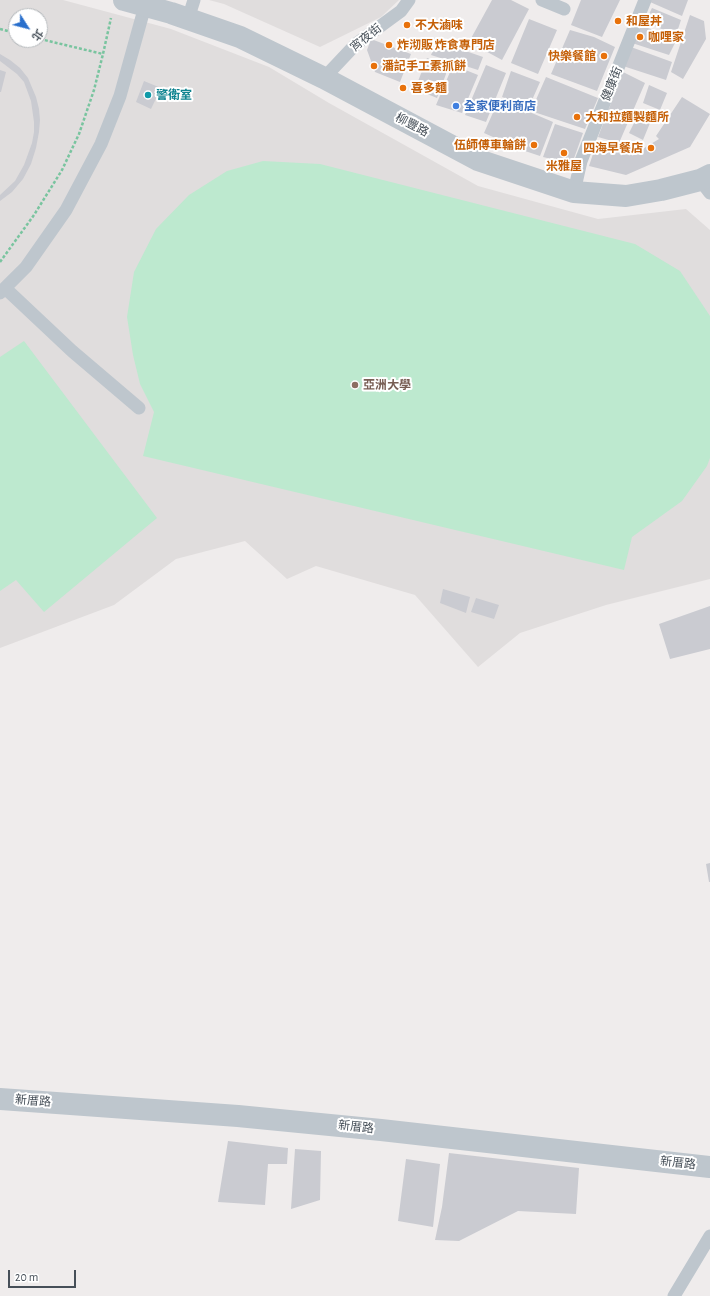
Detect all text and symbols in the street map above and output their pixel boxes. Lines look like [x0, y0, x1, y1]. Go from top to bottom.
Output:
north arrow [8, 8, 48, 48]
place label: 和屋丼 [626, 14, 662, 28]
marker: 和屋丼 [613, 16, 623, 26]
place label: 不大滷味 [415, 18, 463, 32]
marker: 不大滷味 [402, 20, 412, 30]
street label: 宵夜街 [347, 21, 385, 55]
text: 北 [30, 27, 45, 42]
place label: 咖哩家 [648, 30, 684, 44]
marker: 咖哩家 [635, 32, 645, 42]
place label: 炸沏販 炸食專門店 [397, 38, 495, 52]
marker: 炸沏販 炸食專門店 [384, 40, 394, 50]
place label: 快樂餐館 [548, 49, 596, 63]
marker: 快樂餐館 [599, 51, 609, 61]
place label: 潘記手工素抓餅 [382, 59, 466, 73]
marker: 潘記手工素抓餅 [369, 61, 379, 71]
street label: 健康街 [599, 65, 625, 103]
place label: 喜多麵 [411, 81, 447, 95]
marker: 喜多麵 [398, 83, 408, 93]
place label: 警衛室 [156, 88, 192, 102]
marker: 警衛室 [143, 90, 153, 100]
place label: 全家便利商店 [464, 99, 536, 113]
marker: 全家便利商店 [451, 101, 461, 111]
street label: 柳豐路 [393, 110, 431, 140]
place label: 大和拉麵製麵所 [585, 110, 669, 124]
marker: 大和拉麵製麵所 [572, 112, 582, 122]
place label: 伍師傅車輪餅 [454, 138, 526, 152]
marker: 伍師傅車輪餅 [529, 140, 539, 150]
place label: 四海早餐店 [583, 141, 643, 155]
marker: 四海早餐店 [646, 143, 656, 153]
marker: 米雅屋 [559, 148, 569, 158]
place label: 米雅屋 [546, 159, 582, 173]
place label: 亞洲大學 [363, 378, 411, 392]
marker: 亞洲大學 [350, 380, 360, 390]
street label: 新厝路 [15, 1093, 51, 1109]
street label: 新厝路 [337, 1118, 375, 1136]
street label: 新厝路 [659, 1154, 697, 1172]
scale bar [10, 1262, 78, 1288]
text: 20 m [15, 1271, 38, 1283]

